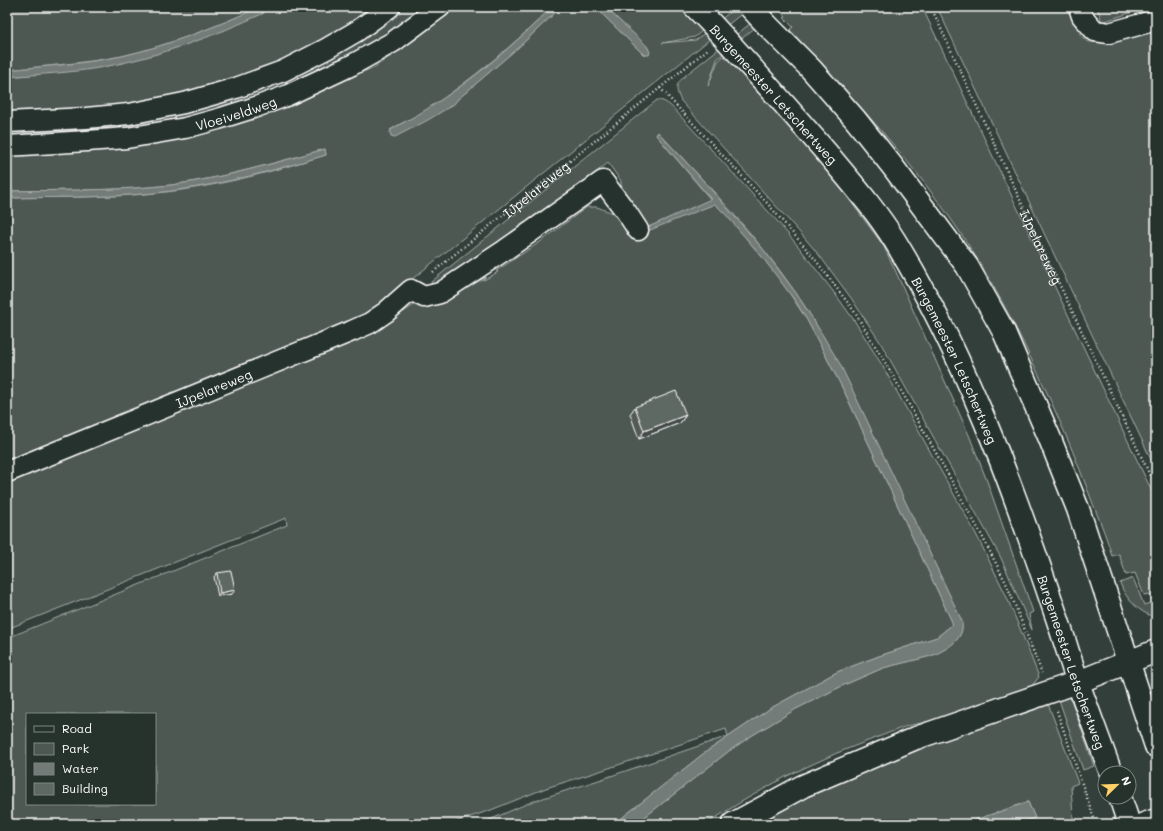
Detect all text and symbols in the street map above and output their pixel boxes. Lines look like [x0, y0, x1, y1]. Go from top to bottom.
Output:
street label: Burgemeester Letschertweg [707, 21, 841, 167]
street label: Vloeiveldweg [193, 92, 278, 133]
street label: IJpelareweg [499, 157, 572, 221]
street label: IJpelareweg [1017, 207, 1067, 287]
street label: Burgemeester Letschertweg [909, 273, 1002, 446]
street label: IJpelareweg [173, 365, 254, 411]
street label: Burgemeester Letschertweg [1035, 573, 1110, 751]
legend [26, 713, 156, 805]
text: Road [62, 720, 92, 736]
text: Park [62, 740, 89, 756]
text: Water [62, 760, 99, 776]
north arrow [1097, 765, 1137, 805]
text: N [1118, 774, 1135, 788]
text: Building [62, 780, 108, 796]

